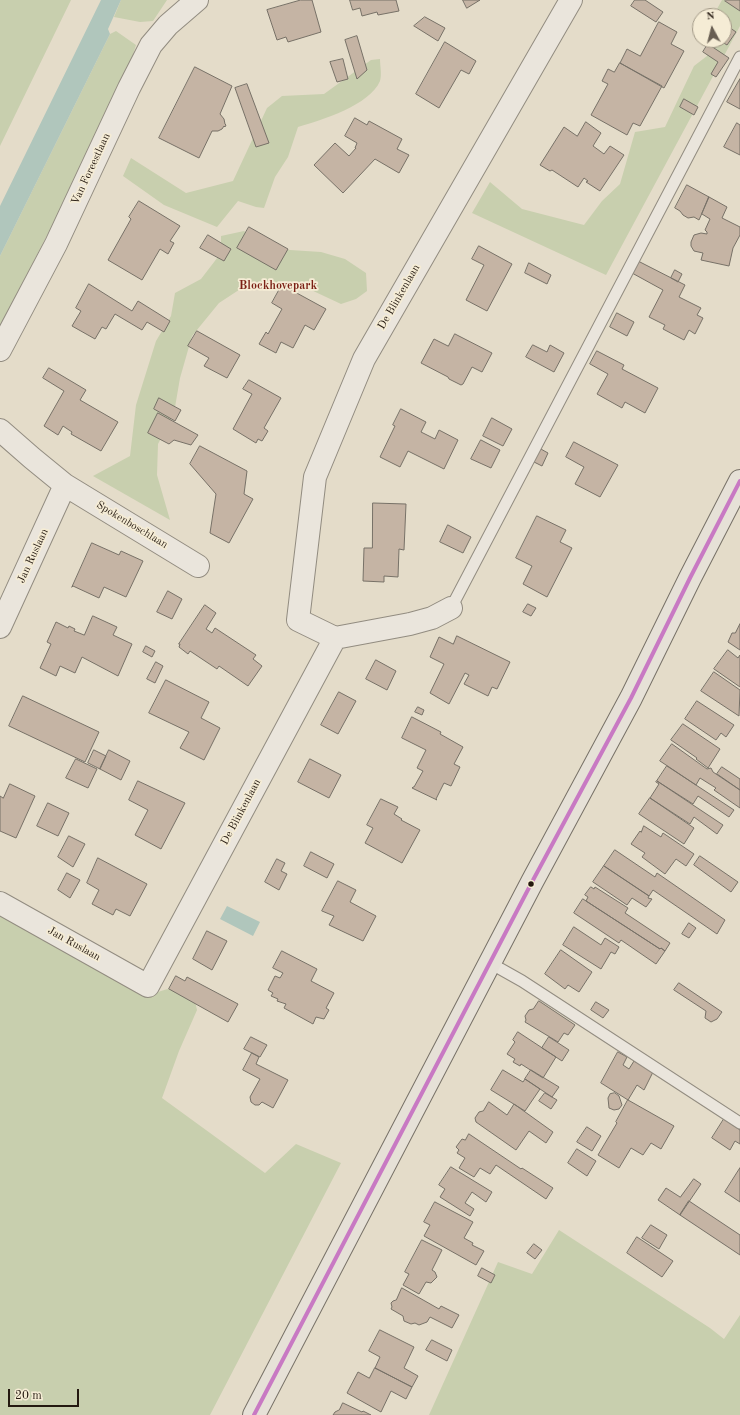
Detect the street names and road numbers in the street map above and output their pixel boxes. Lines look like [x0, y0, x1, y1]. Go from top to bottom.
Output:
street label: Van Foreestlaan [69, 131, 113, 207]
street label: De Blinkenlaan [375, 262, 423, 332]
street label: Spokenboschlaan [94, 498, 170, 552]
street label: Jan Ruslaan [15, 527, 51, 585]
street label: De Blinkenlaan [218, 777, 264, 847]
street label: Jan Ruslaan [45, 924, 103, 964]

